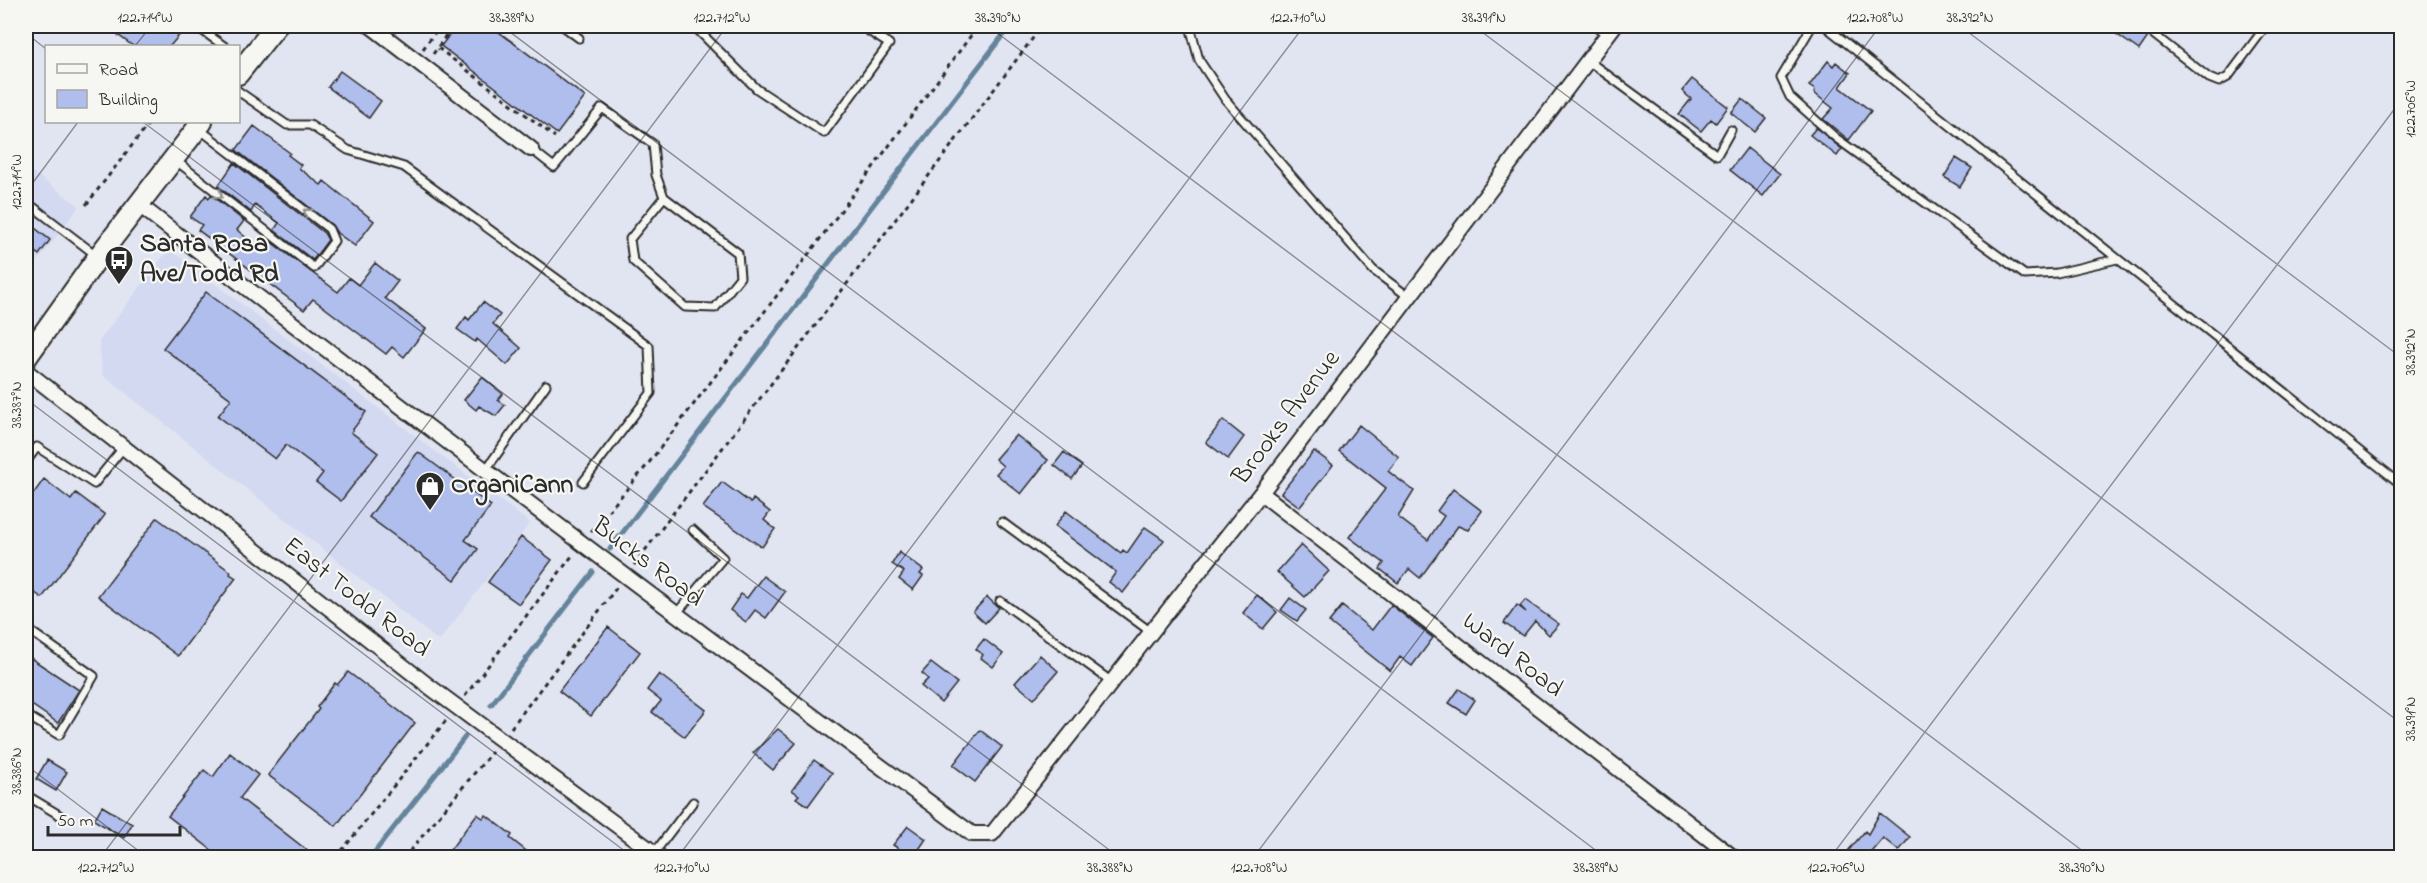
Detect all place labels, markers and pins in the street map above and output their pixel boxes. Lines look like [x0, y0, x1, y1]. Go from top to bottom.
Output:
place label: Santa Rosa Ave/Todd Rd [140, 226, 279, 294]
bus stop icon: Santa Rosa Ave/Todd Rd [103, 244, 135, 286]
place label: OrganiCann [451, 467, 574, 506]
shop icon: OrganiCann [414, 470, 446, 512]

